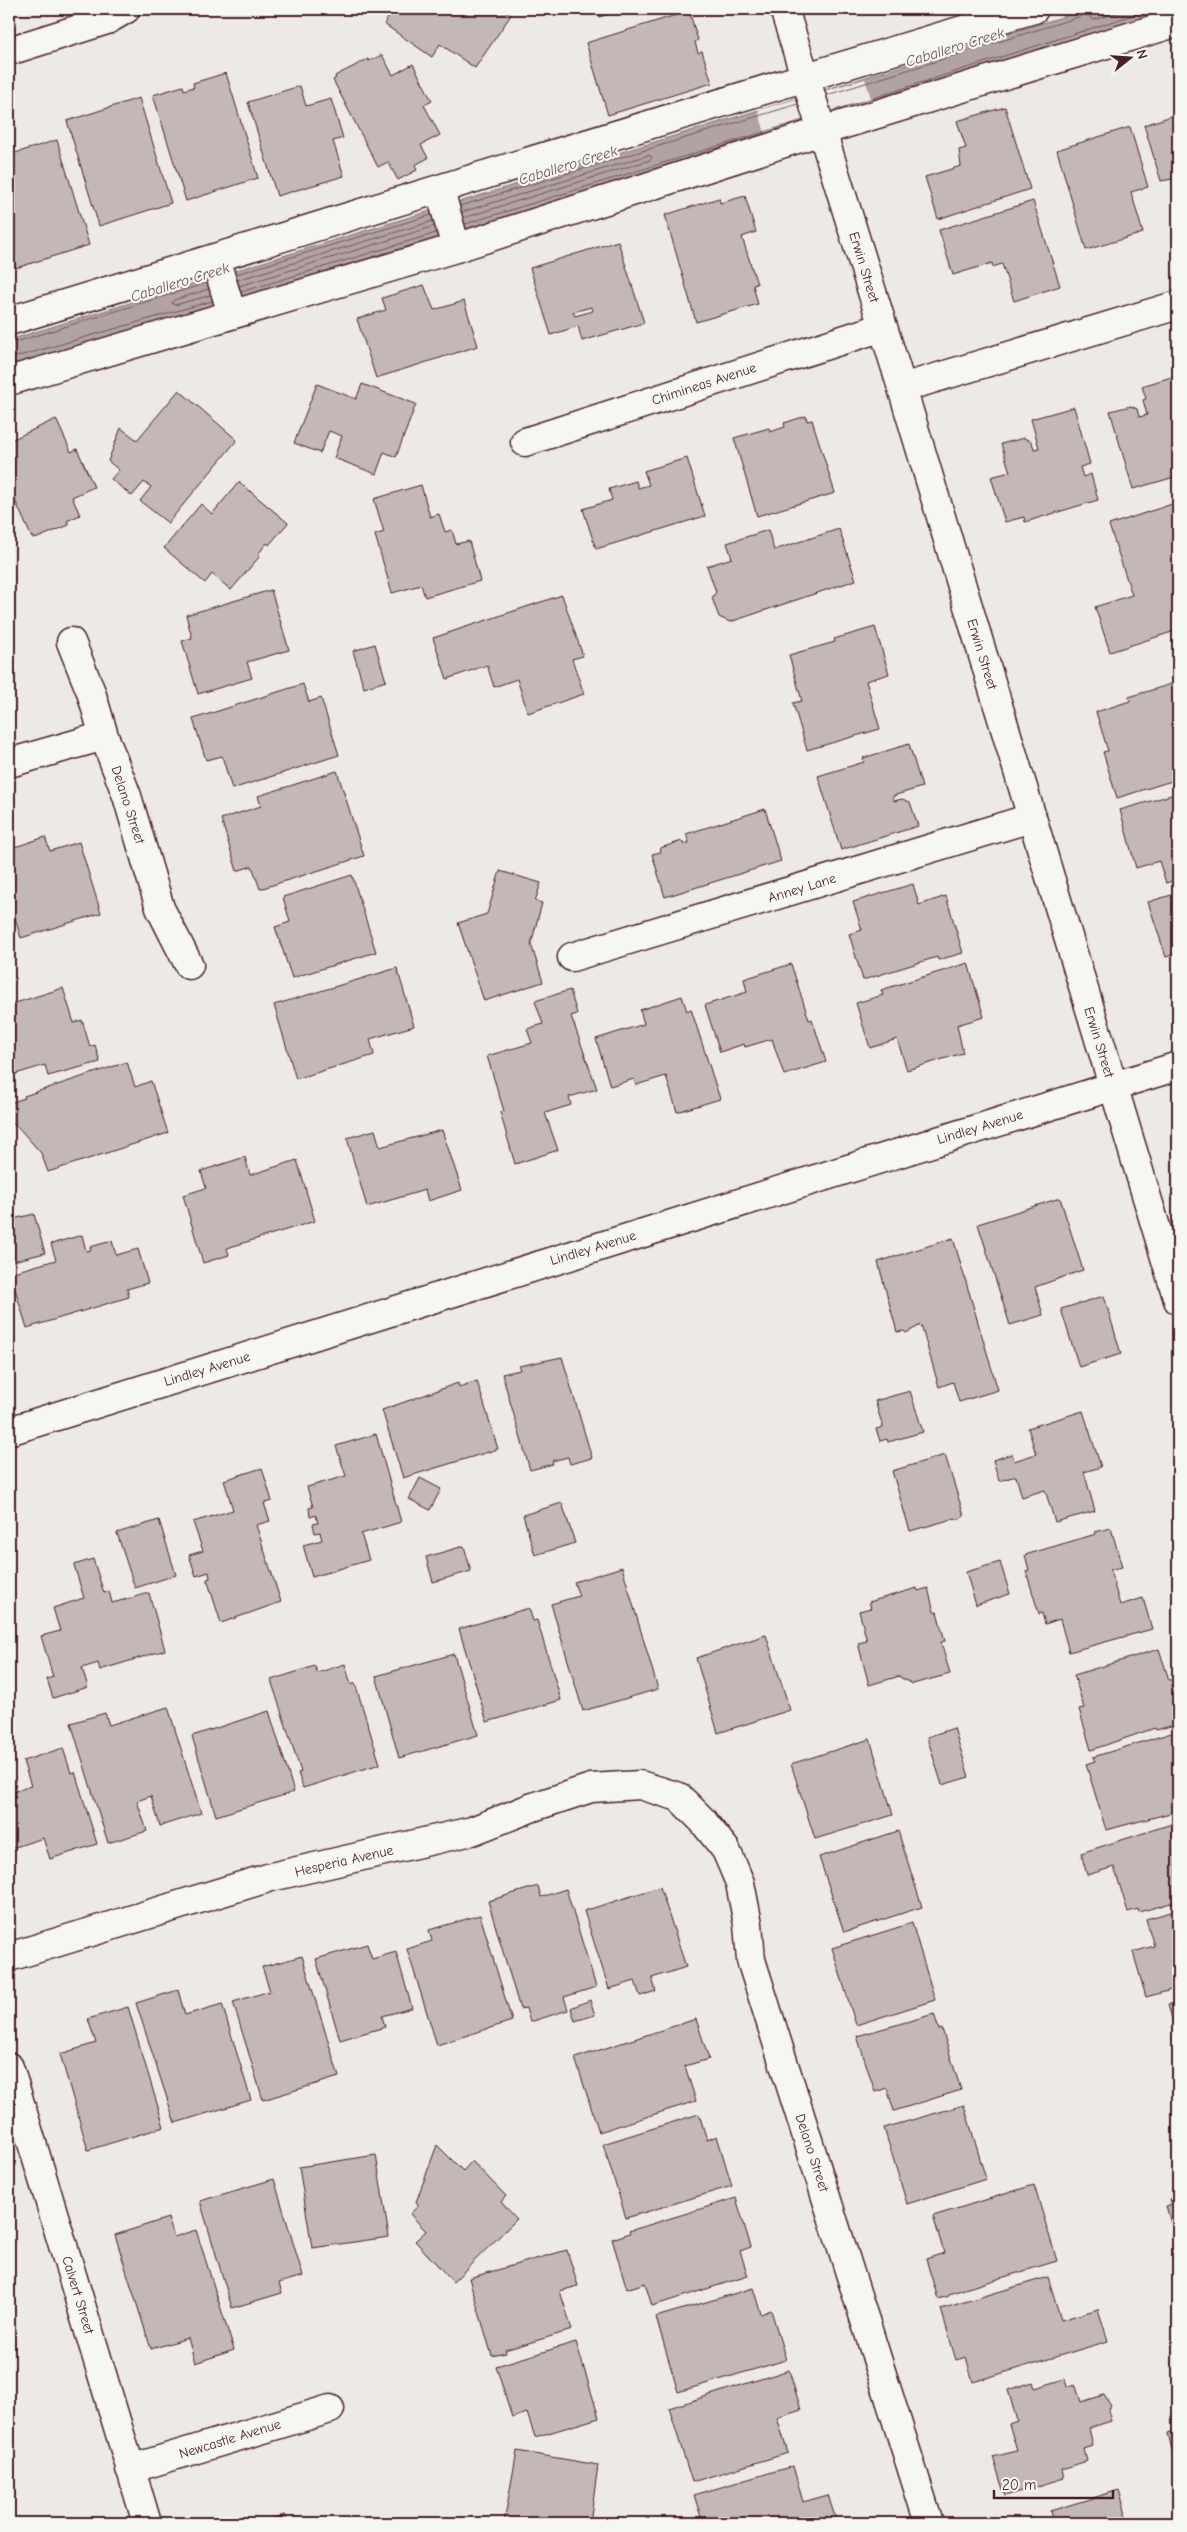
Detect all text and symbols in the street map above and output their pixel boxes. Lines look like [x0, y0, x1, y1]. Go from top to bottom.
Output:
water label: Caballero Creek [903, 23, 1007, 71]
north arrow [1104, 32, 1154, 82]
text: N [1132, 47, 1151, 61]
water label: Caballero Creek [516, 141, 620, 189]
street label: Erwin Street [845, 230, 883, 305]
water label: Caballero Creek [128, 258, 232, 306]
street label: Chimineas Avenue [649, 359, 759, 409]
street label: Erwin Street [963, 617, 1001, 692]
street label: Delano Street [107, 764, 149, 847]
street label: Anney Lane [766, 870, 838, 906]
street label: Erwin Street [1080, 1005, 1118, 1080]
street label: Lindley Avenue [935, 1106, 1025, 1148]
street label: Lindley Avenue [548, 1227, 638, 1269]
street label: Lindley Avenue [162, 1348, 252, 1390]
street label: Hesperia Avenue [293, 1841, 395, 1881]
street label: Delano Street [791, 2112, 833, 2195]
street label: Calvert Street [58, 2254, 98, 2337]
street label: Newcastle Avenue [177, 2415, 283, 2463]
scale bar [994, 2467, 1113, 2499]
text: 20 m [1002, 2476, 1036, 2494]

